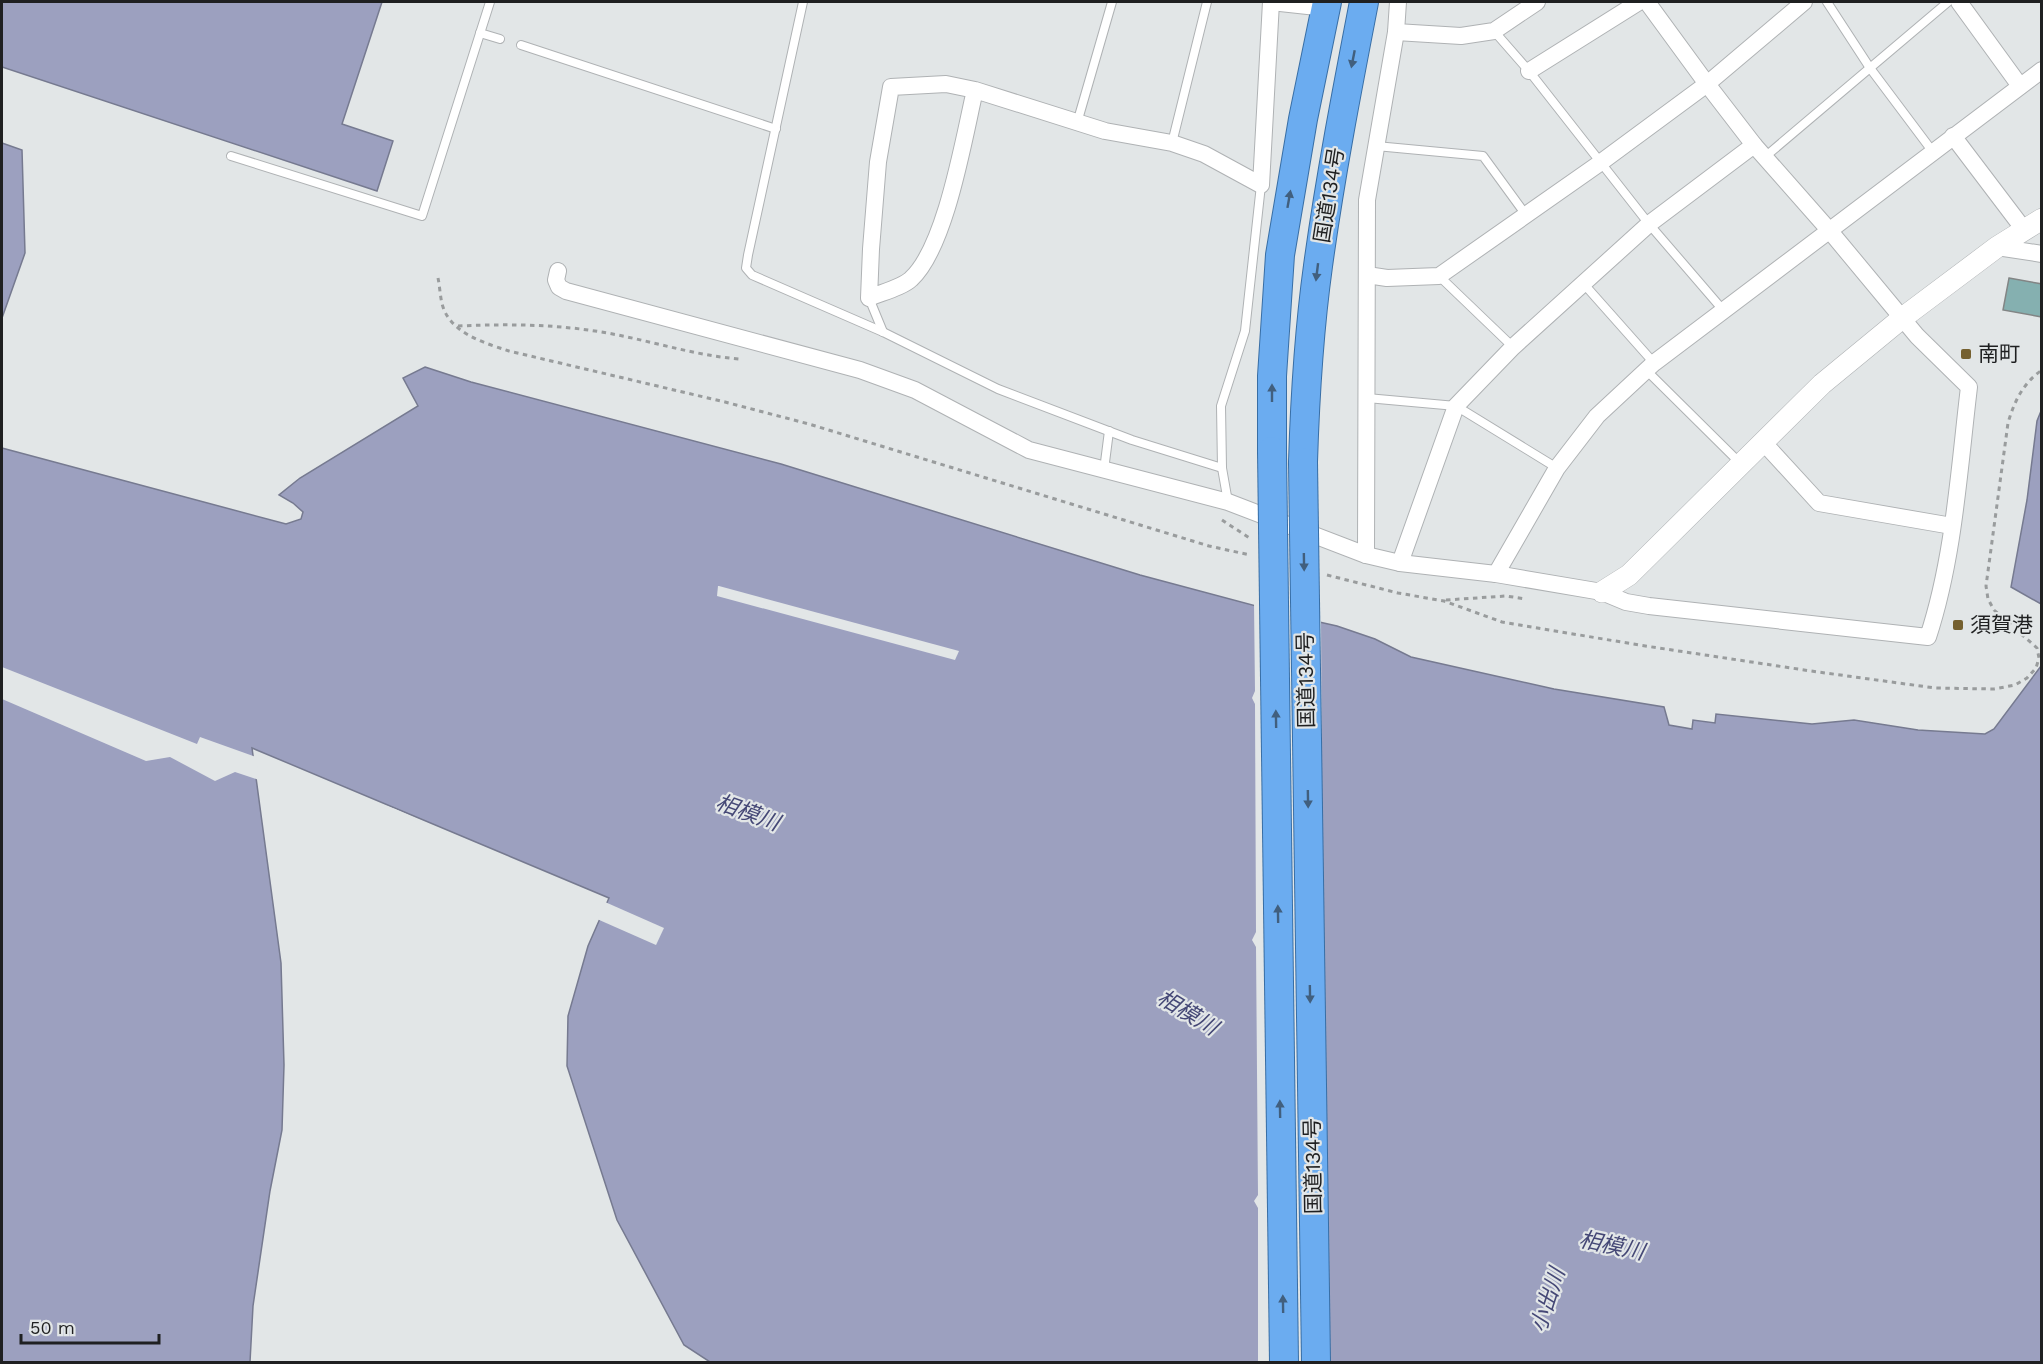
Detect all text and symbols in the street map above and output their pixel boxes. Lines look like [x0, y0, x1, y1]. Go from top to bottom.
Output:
one-way arrow [1348, 50, 1357, 69]
street label: 国道134号 [1309, 145, 1348, 244]
one-way arrow [1285, 189, 1294, 208]
one-way arrow [1313, 263, 1322, 282]
place label: 南町 [1978, 341, 2020, 366]
marker: 南町 [1959, 347, 1973, 361]
one-way arrow [1267, 383, 1277, 402]
one-way arrow [1299, 553, 1309, 572]
place label: 須賀港 [1970, 612, 2033, 637]
marker: 須賀港 [1951, 618, 1965, 632]
street label: 国道134号 [1292, 632, 1319, 728]
one-way arrow [1271, 710, 1280, 729]
water label: 相模川 [713, 789, 785, 836]
one-way arrow [1303, 790, 1312, 809]
one-way arrow [1273, 905, 1283, 924]
water label: 相模川 [1153, 985, 1224, 1041]
one-way arrow [1305, 985, 1315, 1004]
one-way arrow [1276, 1100, 1285, 1119]
street label: 国道134号 [1299, 1118, 1326, 1214]
water label: 相模川 [1577, 1226, 1649, 1265]
water label: 小出川 [1525, 1263, 1570, 1335]
one-way arrow [1279, 1295, 1288, 1314]
scale bar [21, 1307, 159, 1345]
text: 50 m [30, 1317, 75, 1338]

